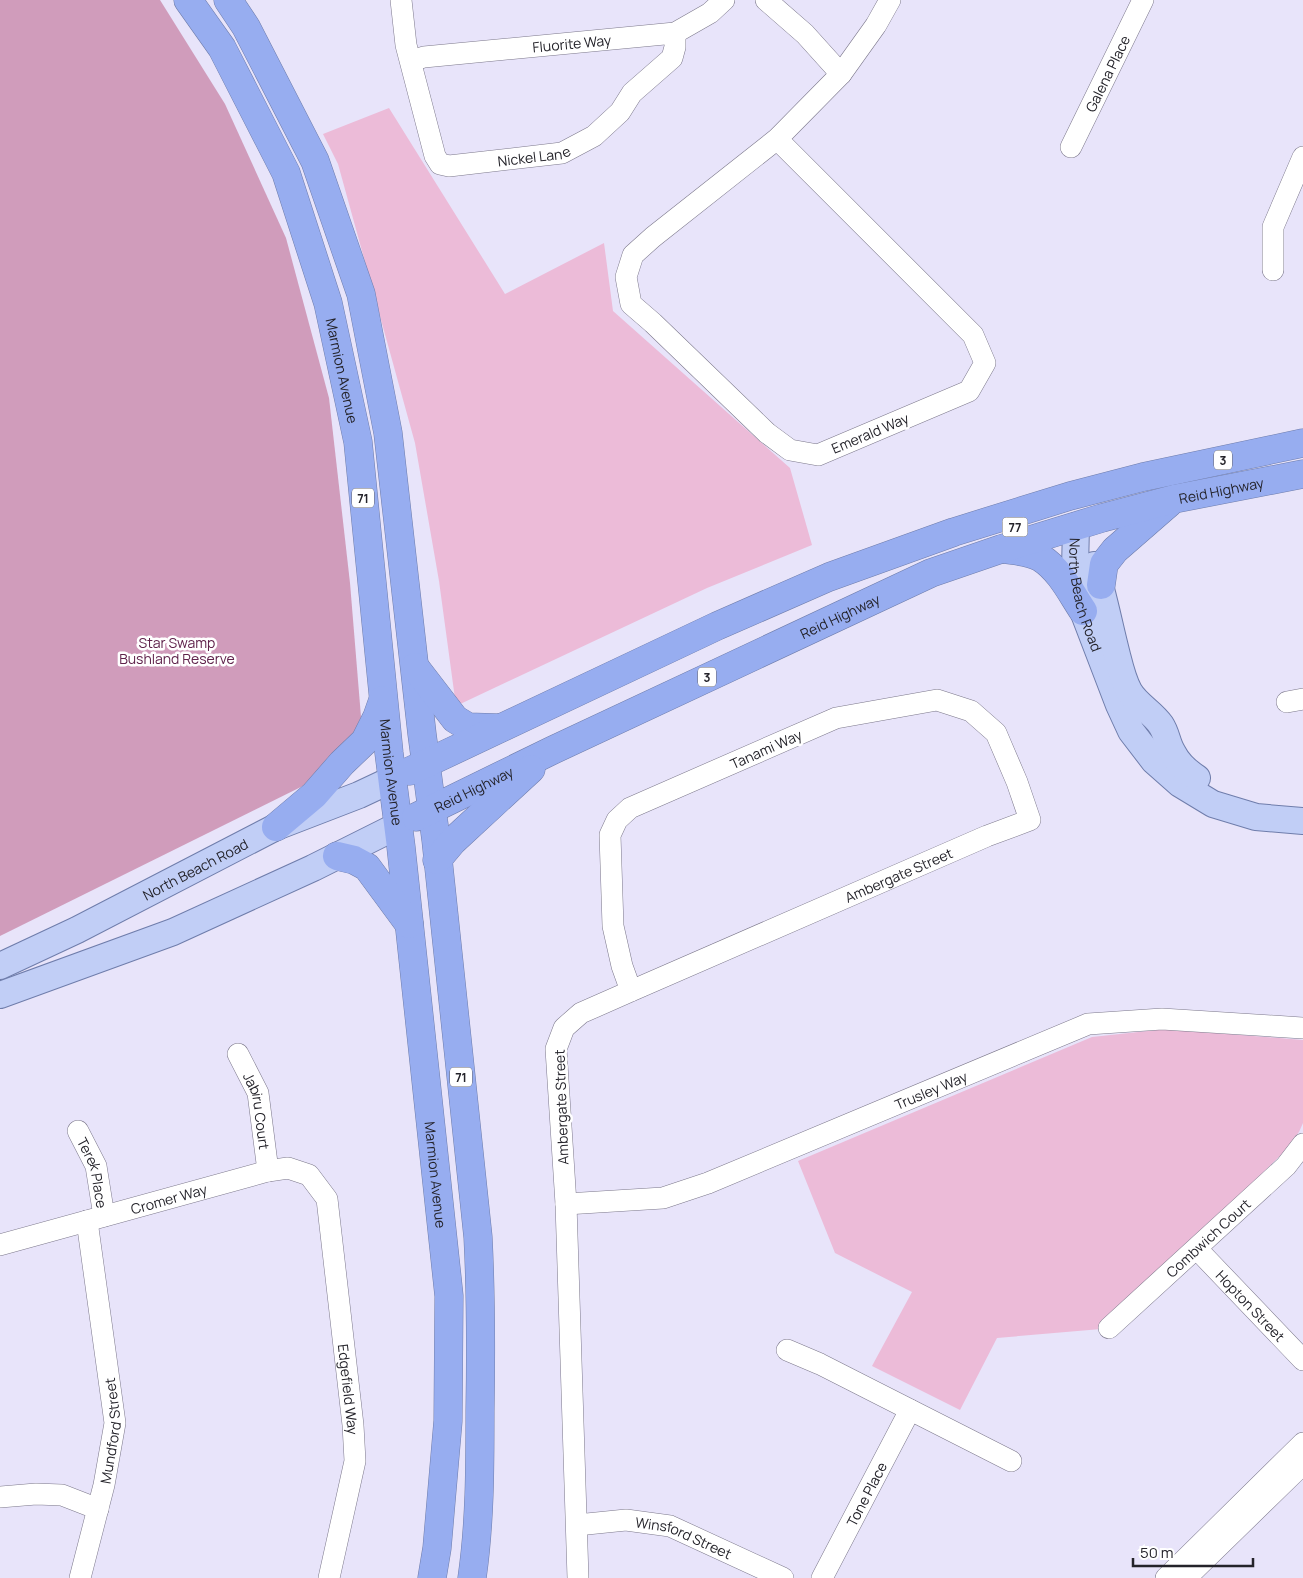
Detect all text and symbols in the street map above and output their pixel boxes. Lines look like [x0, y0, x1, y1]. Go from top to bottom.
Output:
street label: Fluorite Way [532, 30, 612, 56]
street label: Galena Place [1080, 32, 1134, 115]
street label: Nickel Lane [496, 141, 574, 170]
street label: Marmion Avenue [322, 316, 363, 425]
street label: Emerald Way [828, 408, 912, 458]
road number: 3 [1214, 450, 1232, 470]
street label: Reid Highway [1177, 472, 1266, 507]
road number: 71 [352, 488, 374, 508]
road number: 77 [1002, 518, 1028, 536]
street label: North Beach Road [1065, 538, 1107, 654]
street label: Reid Highway [797, 589, 883, 643]
park label: Star Swamp Bushland Reserve [119, 633, 235, 668]
road number: 3 [698, 668, 716, 686]
street label: Marmion Avenue [376, 718, 408, 827]
street label: Tanami Way [727, 725, 805, 773]
street label: Reid Highway [431, 761, 517, 816]
street label: North Beach Road [139, 834, 251, 904]
street label: Ambergate Street [842, 843, 956, 906]
street label: Ambergate Street [549, 1049, 573, 1165]
street label: Trusley Way [891, 1066, 970, 1113]
road number: 71 [450, 1068, 472, 1086]
street label: Jabiru Court [239, 1069, 275, 1151]
street label: Marmion Avenue [421, 1120, 451, 1229]
street label: Terek Place [73, 1134, 112, 1209]
street label: Cromer Way [128, 1179, 210, 1218]
street label: Combwich Court [1161, 1194, 1255, 1281]
street label: Hopton Street [1212, 1266, 1290, 1346]
street label: Edgefield Way [334, 1343, 363, 1436]
street label: Mundford Street [95, 1376, 125, 1485]
street label: Tone Place [841, 1458, 891, 1529]
street label: Winsford Street [634, 1512, 735, 1563]
scale bar [1133, 1536, 1253, 1568]
text: 50 m [1140, 1542, 1174, 1563]

